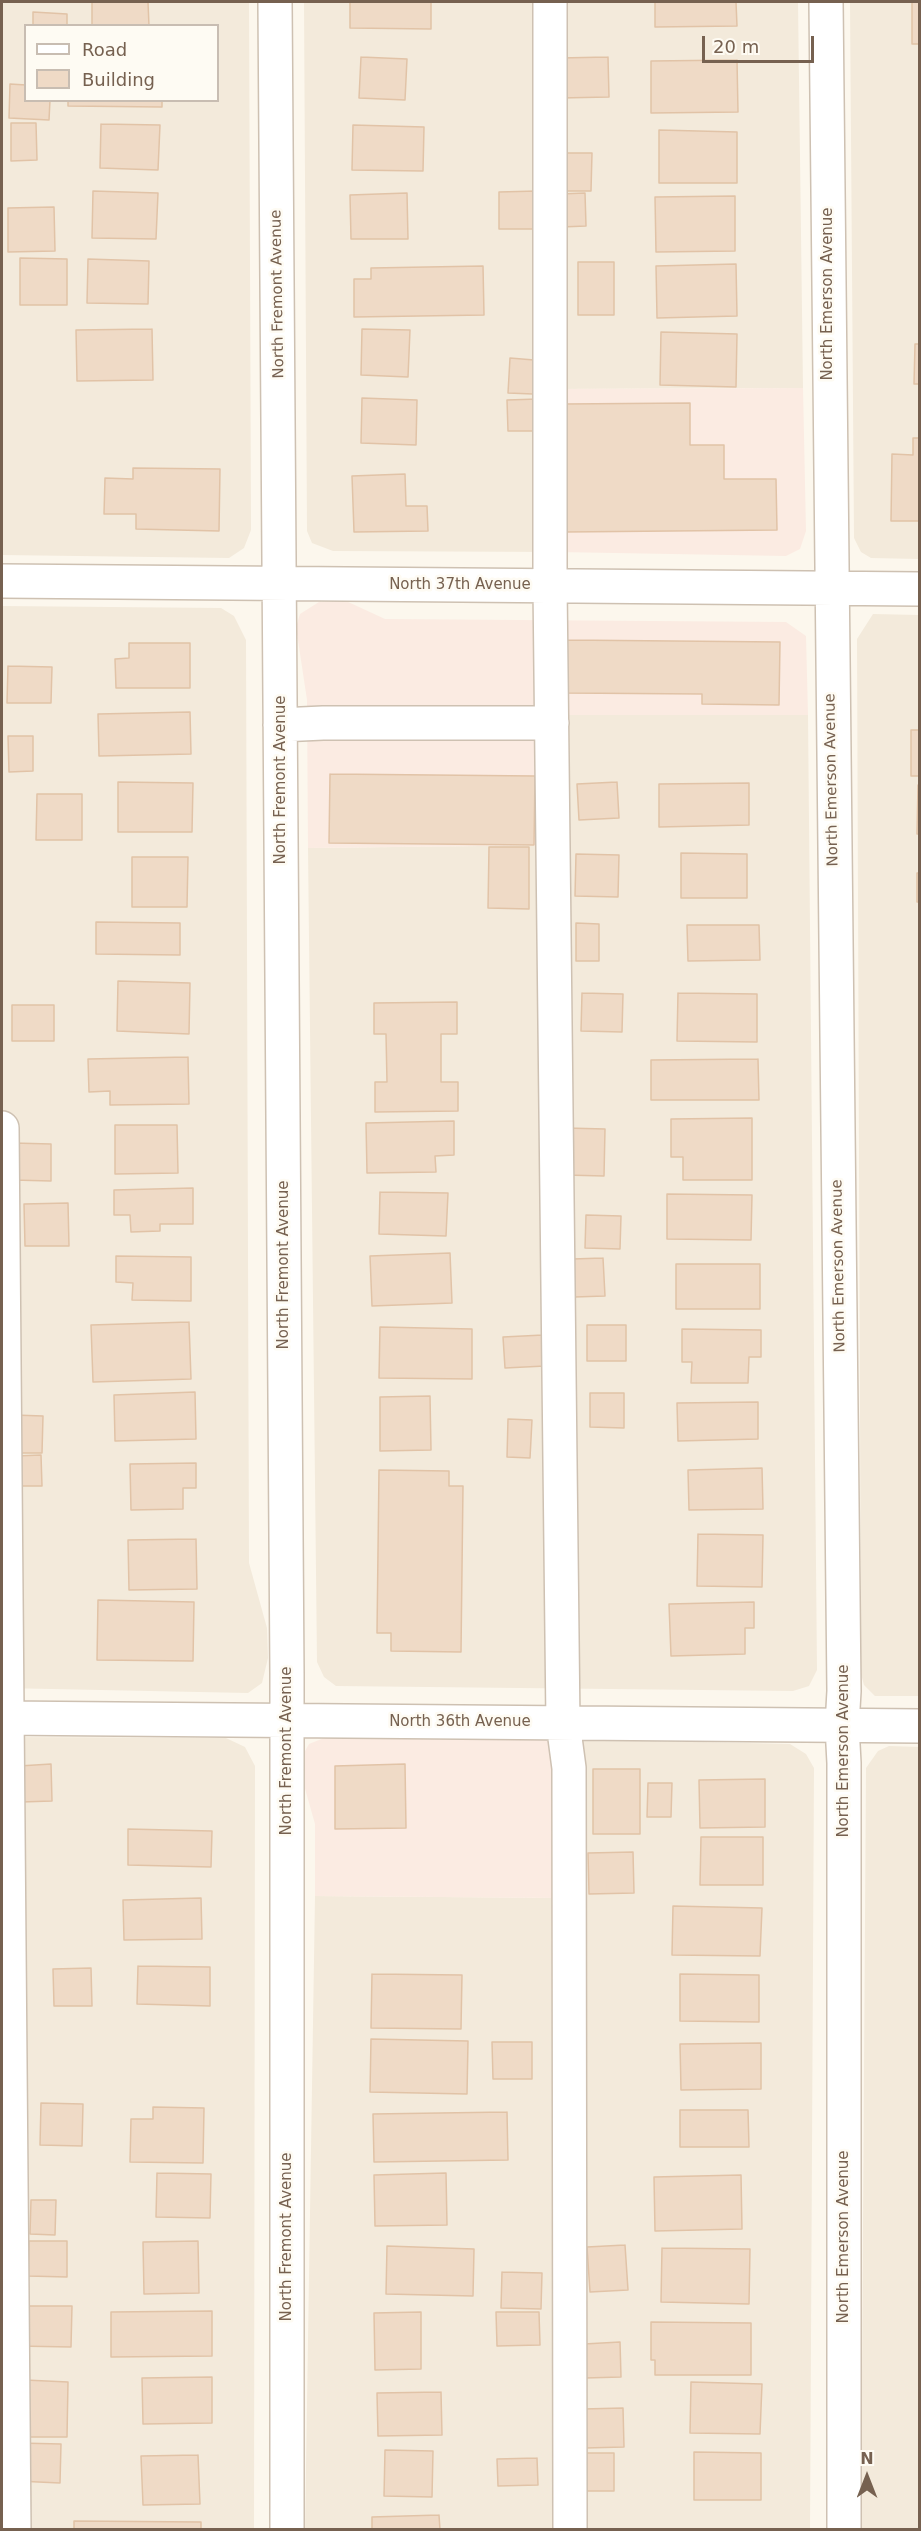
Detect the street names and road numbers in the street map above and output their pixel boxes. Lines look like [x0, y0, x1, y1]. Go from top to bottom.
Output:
street label: North Emerson Avenue [819, 207, 837, 381]
street label: North Fremont Avenue [268, 209, 288, 379]
street label: North 37th Avenue [389, 576, 531, 594]
street label: North Emerson Avenue [821, 693, 843, 867]
street label: North Fremont Avenue [272, 696, 290, 864]
street label: North Emerson Avenue [828, 1179, 850, 1353]
street label: North Fremont Avenue [275, 1181, 293, 1349]
street label: North Emerson Avenue [835, 1664, 853, 1838]
street label: North Fremont Avenue [278, 1667, 296, 1835]
street label: North 36th Avenue [389, 1713, 531, 1731]
street label: North Emerson Avenue [835, 2150, 853, 2324]
street label: North Fremont Avenue [278, 2153, 296, 2321]

